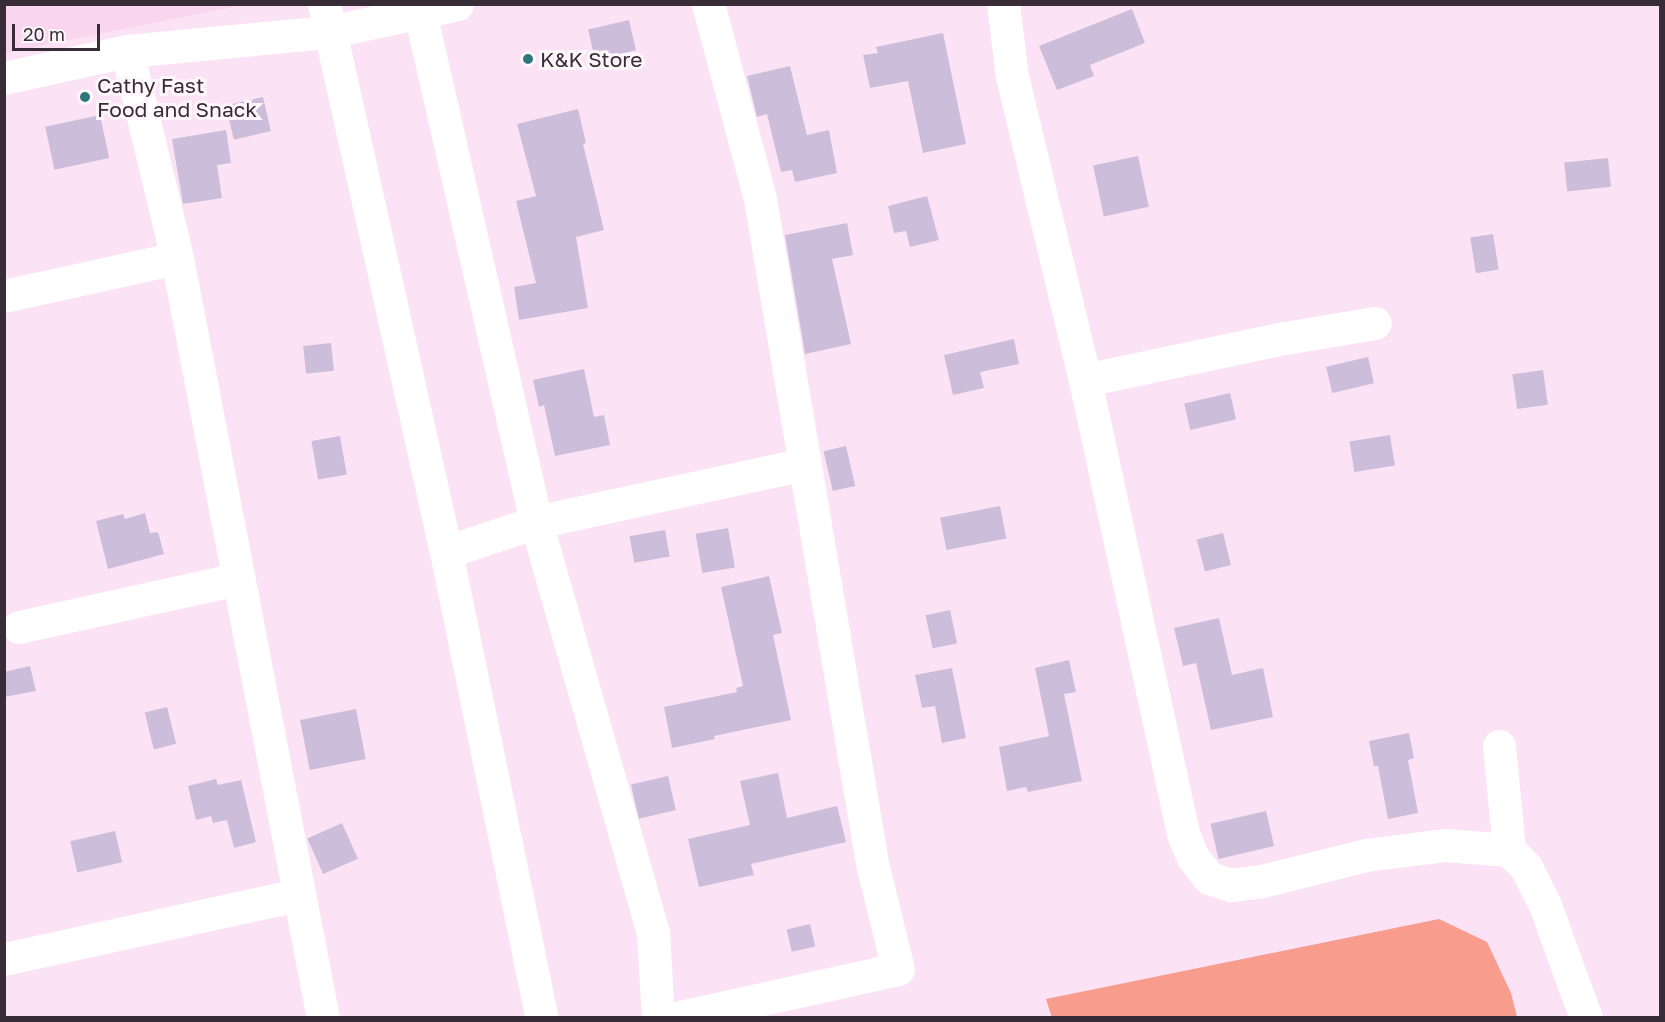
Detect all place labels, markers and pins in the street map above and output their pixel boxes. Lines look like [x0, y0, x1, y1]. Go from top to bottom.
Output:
place label: K&K Store [540, 46, 642, 72]
marker: K&K Store [521, 52, 535, 66]
place label: Cathy Fast Food and Snack [97, 72, 257, 122]
marker: Cathy Fast Food and Snack [78, 90, 92, 104]

